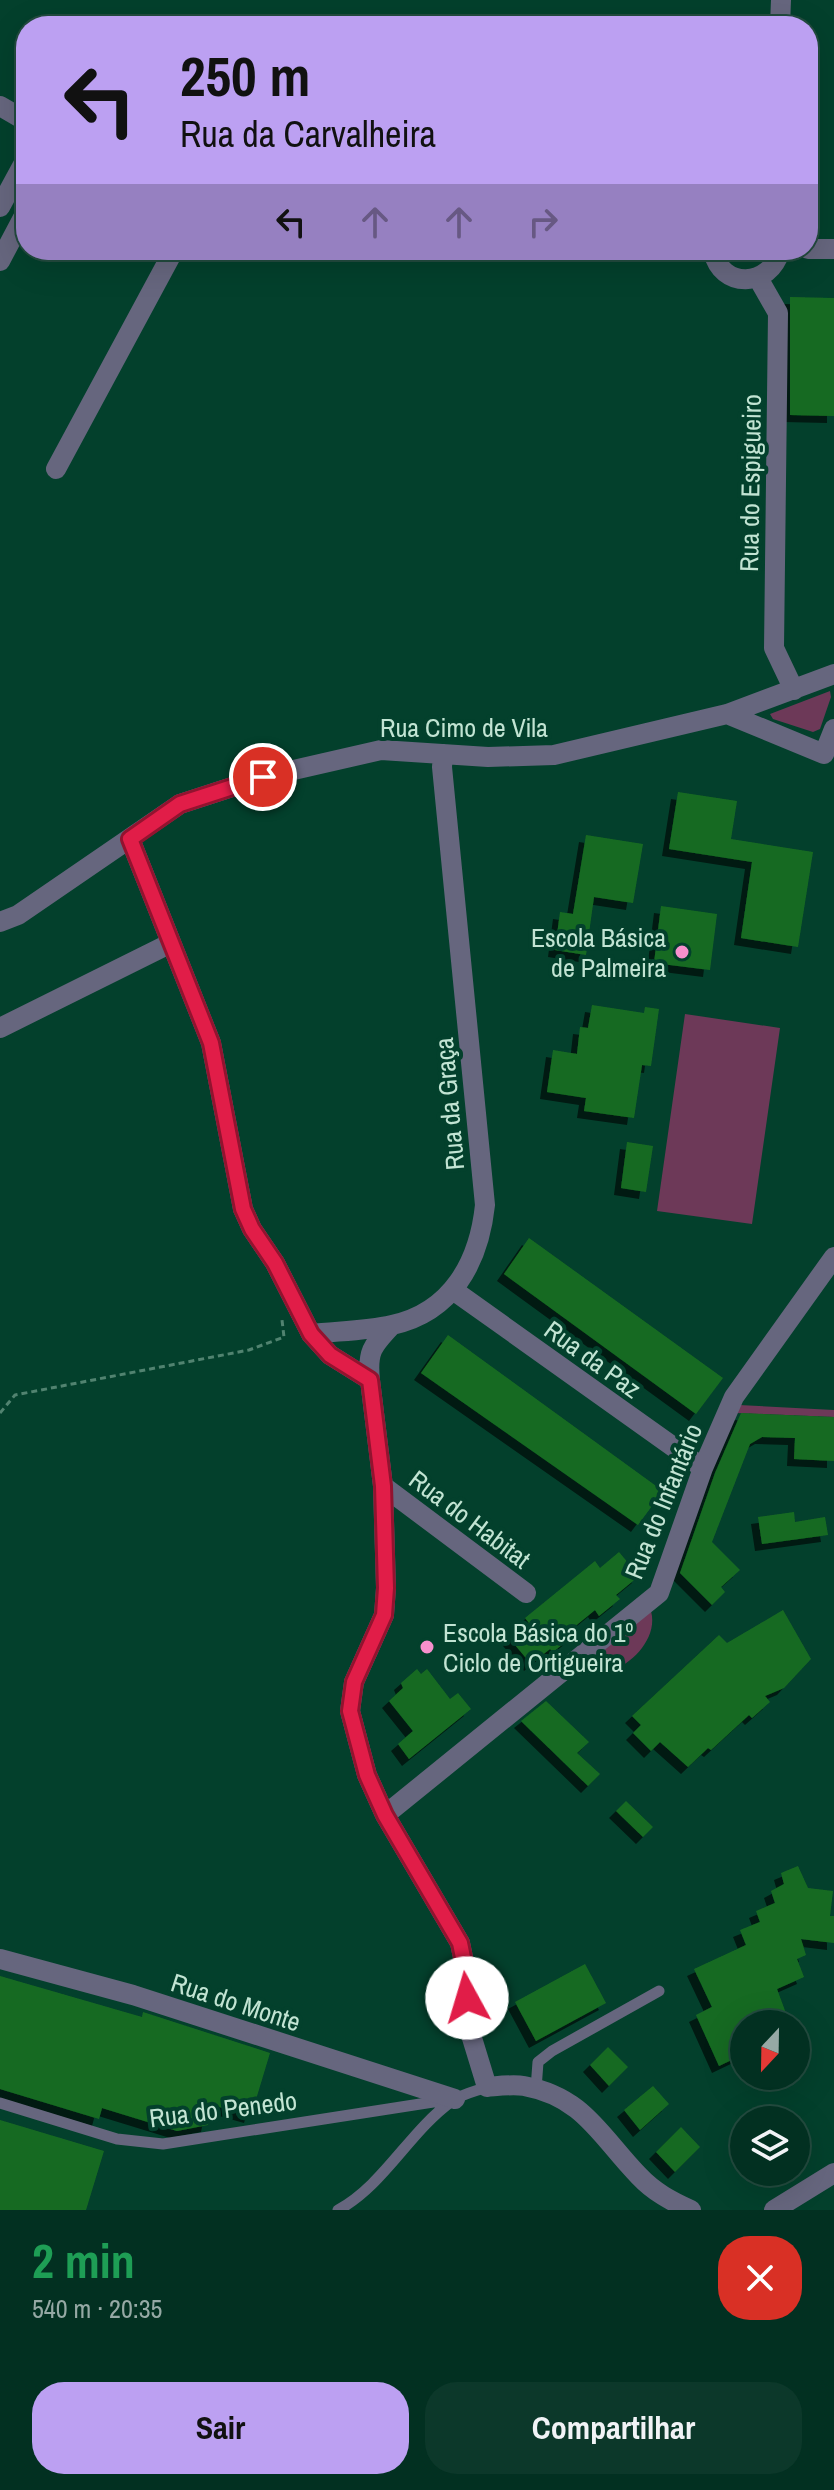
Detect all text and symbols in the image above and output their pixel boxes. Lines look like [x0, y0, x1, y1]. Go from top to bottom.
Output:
text: 250 m [180, 38, 310, 113]
icon: left [48, 48, 152, 152]
text: Rua da Carvalheira [180, 110, 436, 158]
icon: left [269, 200, 313, 244]
icon: ahead [353, 200, 397, 244]
icon: ahead [437, 200, 481, 244]
icon: right [521, 200, 565, 244]
street label: Rua do Espigueiro [731, 394, 769, 572]
street label: Rua Cimo de Vila [380, 710, 548, 745]
pin [229, 743, 297, 811]
icon: arrive [241, 755, 285, 799]
place label: Escola Básica de Palmeira [531, 920, 666, 985]
marker: Escola Básica de Palmeira [673, 943, 691, 961]
street label: Rua da Graça [426, 1036, 472, 1172]
street label: Rua da Paz [538, 1312, 648, 1406]
street label: Rua do Infantário [616, 1418, 710, 1584]
street label: Rua do Habitat [402, 1462, 538, 1576]
place label: Escola Básica do 1º Ciclo de Ortigueira [443, 1615, 634, 1680]
marker: Escola Básica do 1º Ciclo de Ortigueira [418, 1638, 436, 1656]
position arrow [425, 1956, 509, 2040]
street label: Rua do Monte [167, 1965, 305, 2039]
north arrow [730, 2010, 810, 2090]
map controls [730, 2010, 810, 2186]
street label: Rua do Penedo [147, 2083, 299, 2135]
button: layers [730, 2106, 810, 2186]
text: 2 min [32, 2228, 135, 2293]
button: close [718, 2236, 802, 2320]
text: 540 m · 20:35 [32, 2291, 162, 2326]
button: Sair [32, 2382, 409, 2474]
button: Compartilhar [425, 2382, 802, 2474]

